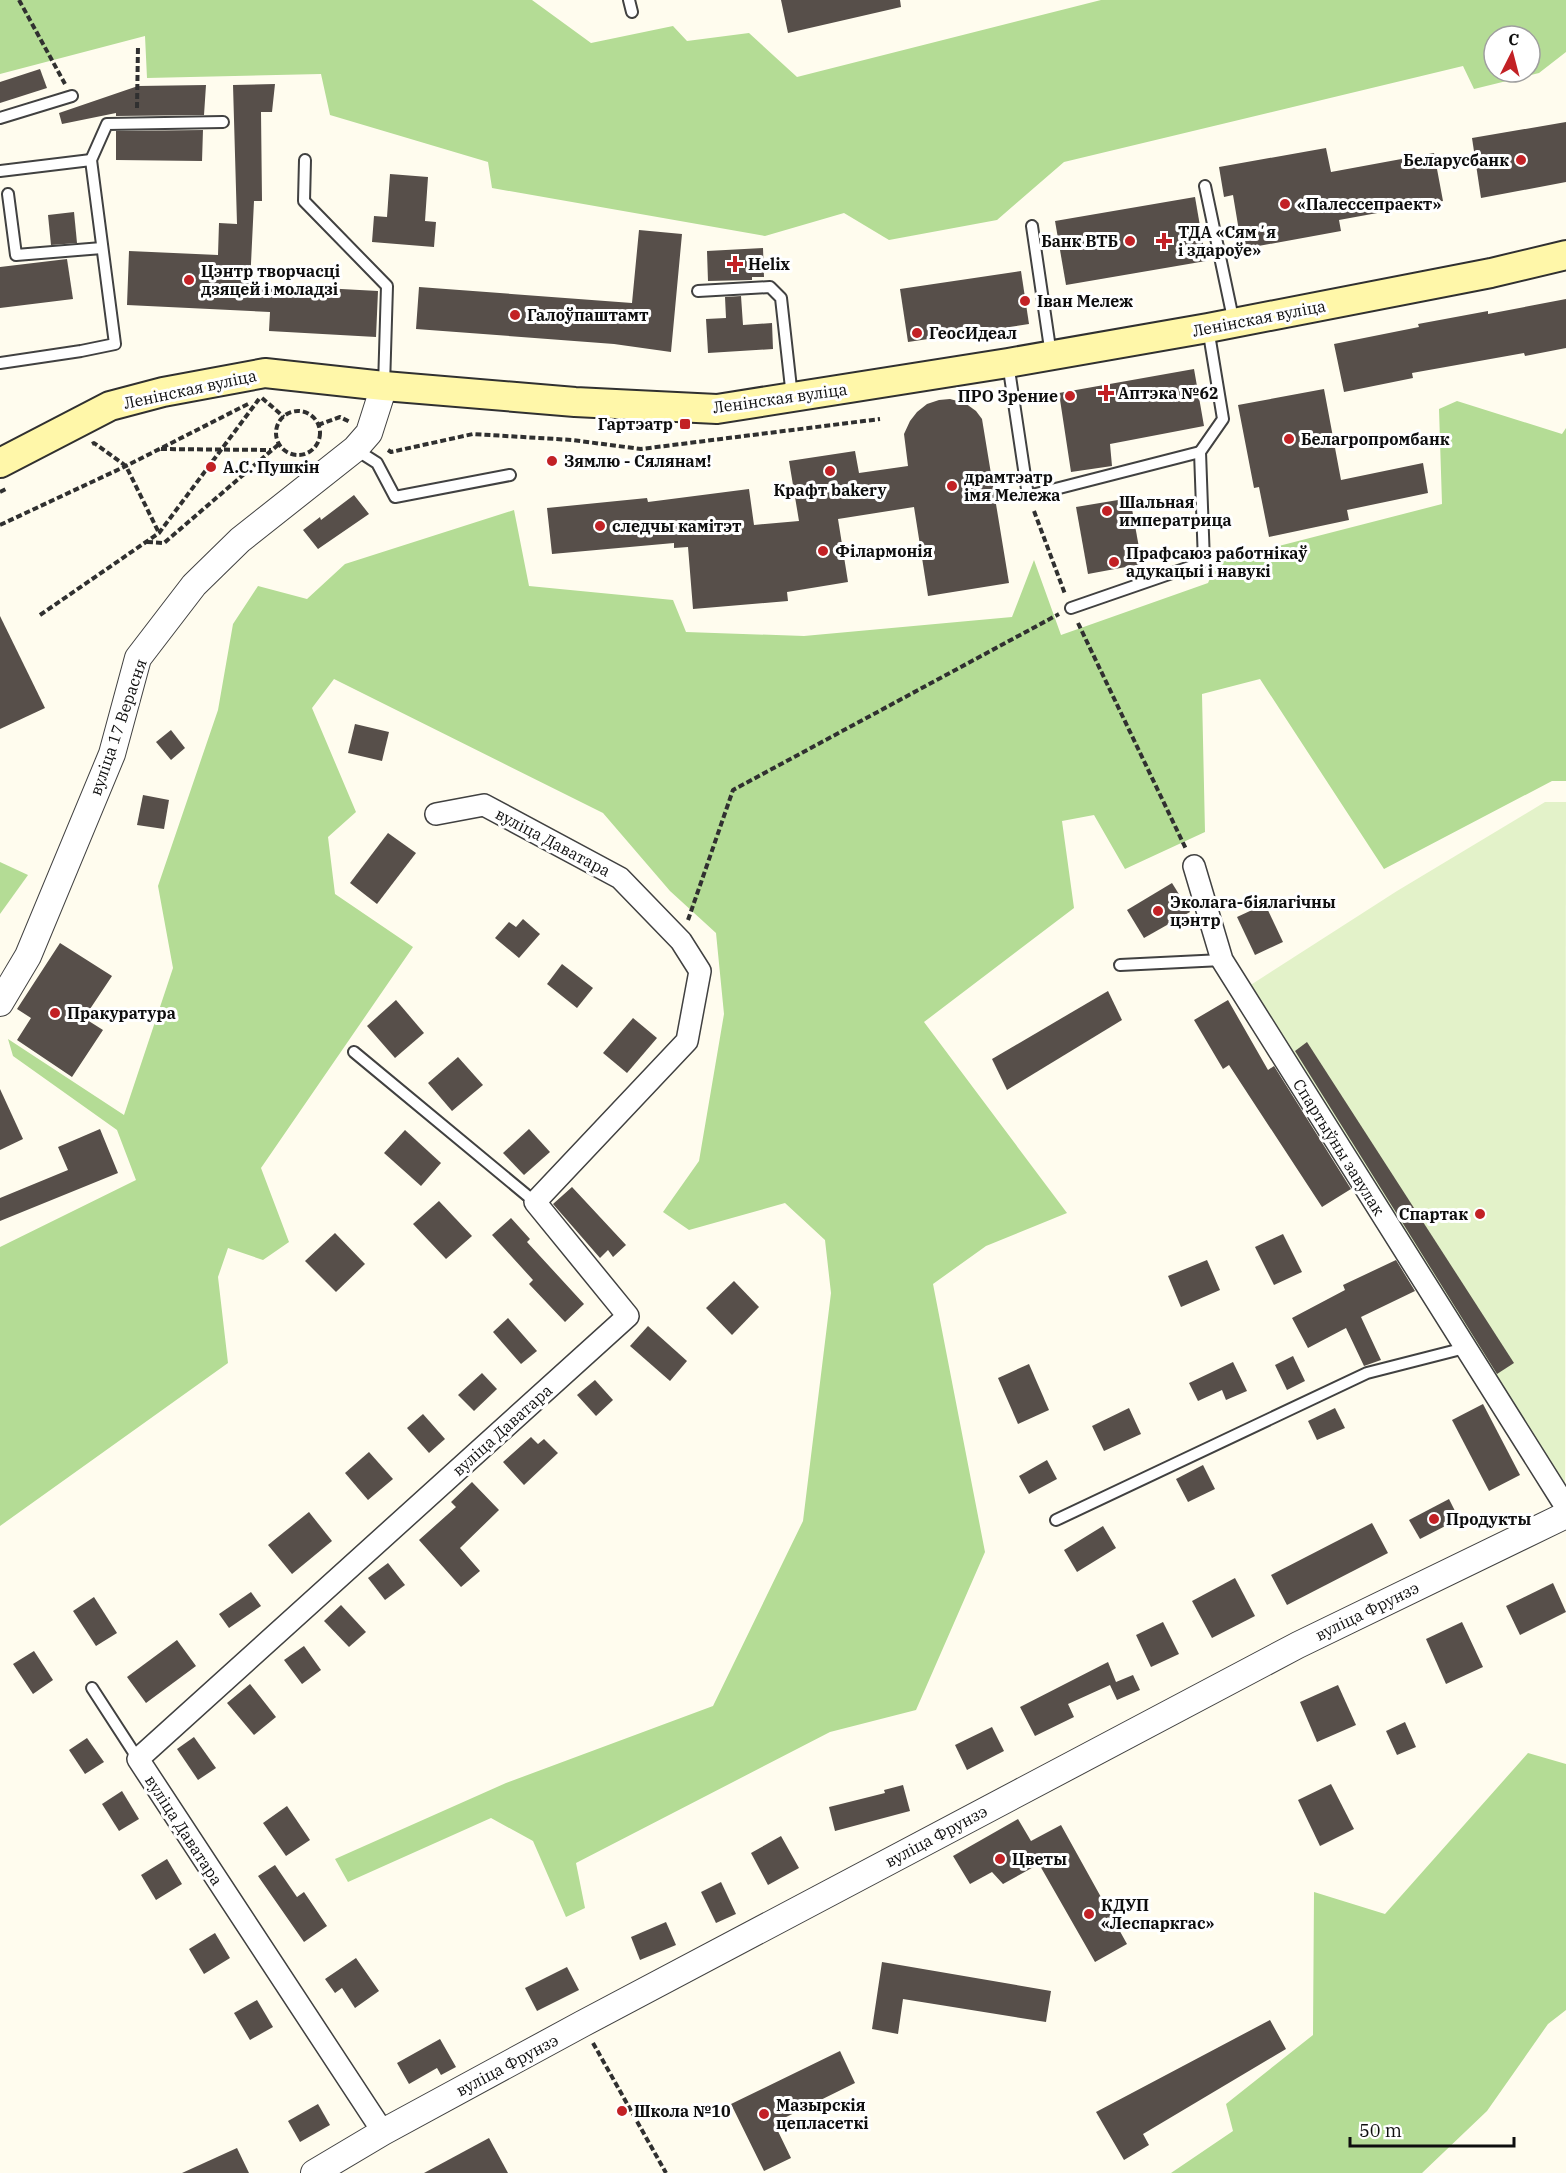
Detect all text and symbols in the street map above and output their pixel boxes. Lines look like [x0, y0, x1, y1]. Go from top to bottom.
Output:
north arrow [1482, 24, 1542, 84]
text: С [1507, 29, 1520, 50]
place label: Беларусбанк [1403, 150, 1509, 170]
marker: Беларусбанк [1514, 153, 1528, 167]
place label: «Палессепраект» [1297, 194, 1441, 214]
marker: «Палессепраект» [1278, 197, 1292, 211]
place label: ТДА «Сямʼя і здароўе» [1178, 222, 1276, 260]
place label: Банк ВТБ [1041, 231, 1118, 251]
marker: ТДА «Сямʼя і здароўе» [1155, 232, 1173, 250]
marker: Банк ВТБ [1123, 234, 1137, 248]
place label: Helix [748, 254, 791, 274]
marker: Helix [726, 255, 744, 273]
place label: Цэнтр творчасці дзяцей і моладзі [201, 261, 340, 299]
marker: Цэнтр творчасці дзяцей і моладзі [182, 273, 196, 287]
place label: Іван Мележ [1037, 291, 1133, 311]
marker: Іван Мележ [1018, 294, 1032, 308]
street label: Ленінская вуліца [1191, 295, 1328, 341]
place label: Галоўпаштамт [527, 305, 649, 325]
marker: Галоўпаштамт [508, 308, 522, 322]
place label: ГеосИдеал [929, 323, 1017, 343]
marker: ГеосИдеал [910, 326, 924, 340]
street label: Ленінская вуліца [122, 365, 259, 413]
street label: Ленінская вуліца [712, 379, 849, 417]
place label: Аптэка №62 [1118, 383, 1219, 403]
place label: ПРО Зрение [958, 386, 1058, 406]
marker: Аптэка №62 [1099, 386, 1113, 400]
marker: ПРО Зрение [1063, 389, 1077, 403]
place label: Гартэатр [598, 414, 673, 434]
marker: Гартэатр [678, 417, 692, 431]
place label: Белагропромбанк [1301, 429, 1450, 449]
marker: Белагропромбанк [1282, 432, 1296, 446]
place label: Зямлю - Сялянам! [564, 451, 712, 471]
marker: Зямлю - Сялянам! [545, 454, 559, 468]
place label: А.С. Пушкін [223, 457, 320, 477]
marker: А.С. Пушкін [204, 460, 218, 474]
marker: Крафт bakery [823, 464, 837, 478]
place label: драмтэатр імя Мележа [964, 467, 1060, 505]
marker: драмтэатр імя Мележа [945, 479, 959, 493]
place label: Крафт bakery [773, 480, 887, 500]
place label: Шальная императрица [1119, 492, 1232, 530]
marker: Шальная императрица [1100, 504, 1114, 518]
place label: следчы камітэт [612, 516, 742, 536]
marker: следчы камітэт [593, 519, 607, 533]
place label: Філармонія [835, 541, 933, 561]
place label: Прафсаюз работнікаў адукацыі і навукі [1126, 543, 1308, 581]
marker: Філармонія [816, 544, 830, 558]
marker: Прафсаюз работнікаў адукацыі і навукі [1107, 555, 1121, 569]
street label: вуліца 17 Верасня [85, 656, 151, 798]
street label: вуліца Даватара [492, 803, 614, 881]
place label: Эколага-біялагічны цэнтр [1170, 892, 1336, 930]
marker: Эколага-біялагічны цэнтр [1151, 904, 1165, 918]
place label: Пракуратура [67, 1003, 176, 1023]
marker: Пракуратура [48, 1006, 62, 1020]
street label: Спартыўны завулак [1289, 1075, 1390, 1220]
place label: Спартак [1399, 1204, 1468, 1224]
marker: Спартак [1473, 1207, 1487, 1221]
street label: вуліца Даватара [448, 1380, 556, 1480]
place label: Продукты [1446, 1509, 1531, 1529]
marker: Продукты [1427, 1512, 1441, 1526]
street label: вуліца Фрунзэ [1312, 1577, 1422, 1645]
street label: вуліца Даватара [141, 1771, 227, 1889]
street label: вуліца Фрунзэ [881, 1801, 991, 1871]
place label: Цветы [1012, 1849, 1067, 1869]
marker: Цветы [993, 1852, 1007, 1866]
place label: КДУП «Леспаркгас» [1101, 1895, 1215, 1933]
marker: КДУП «Леспаркгас» [1082, 1907, 1096, 1921]
street label: вуліца Фрунзэ [452, 2030, 562, 2100]
place label: Мазырскія цепласеткі [776, 2095, 869, 2133]
place label: Школа №10 [634, 2101, 731, 2121]
marker: Школа №10 [615, 2104, 629, 2118]
marker: Мазырскія цепласеткі [757, 2107, 771, 2121]
scale bar [1350, 2110, 1514, 2148]
text: 50 m [1359, 2119, 1402, 2142]

